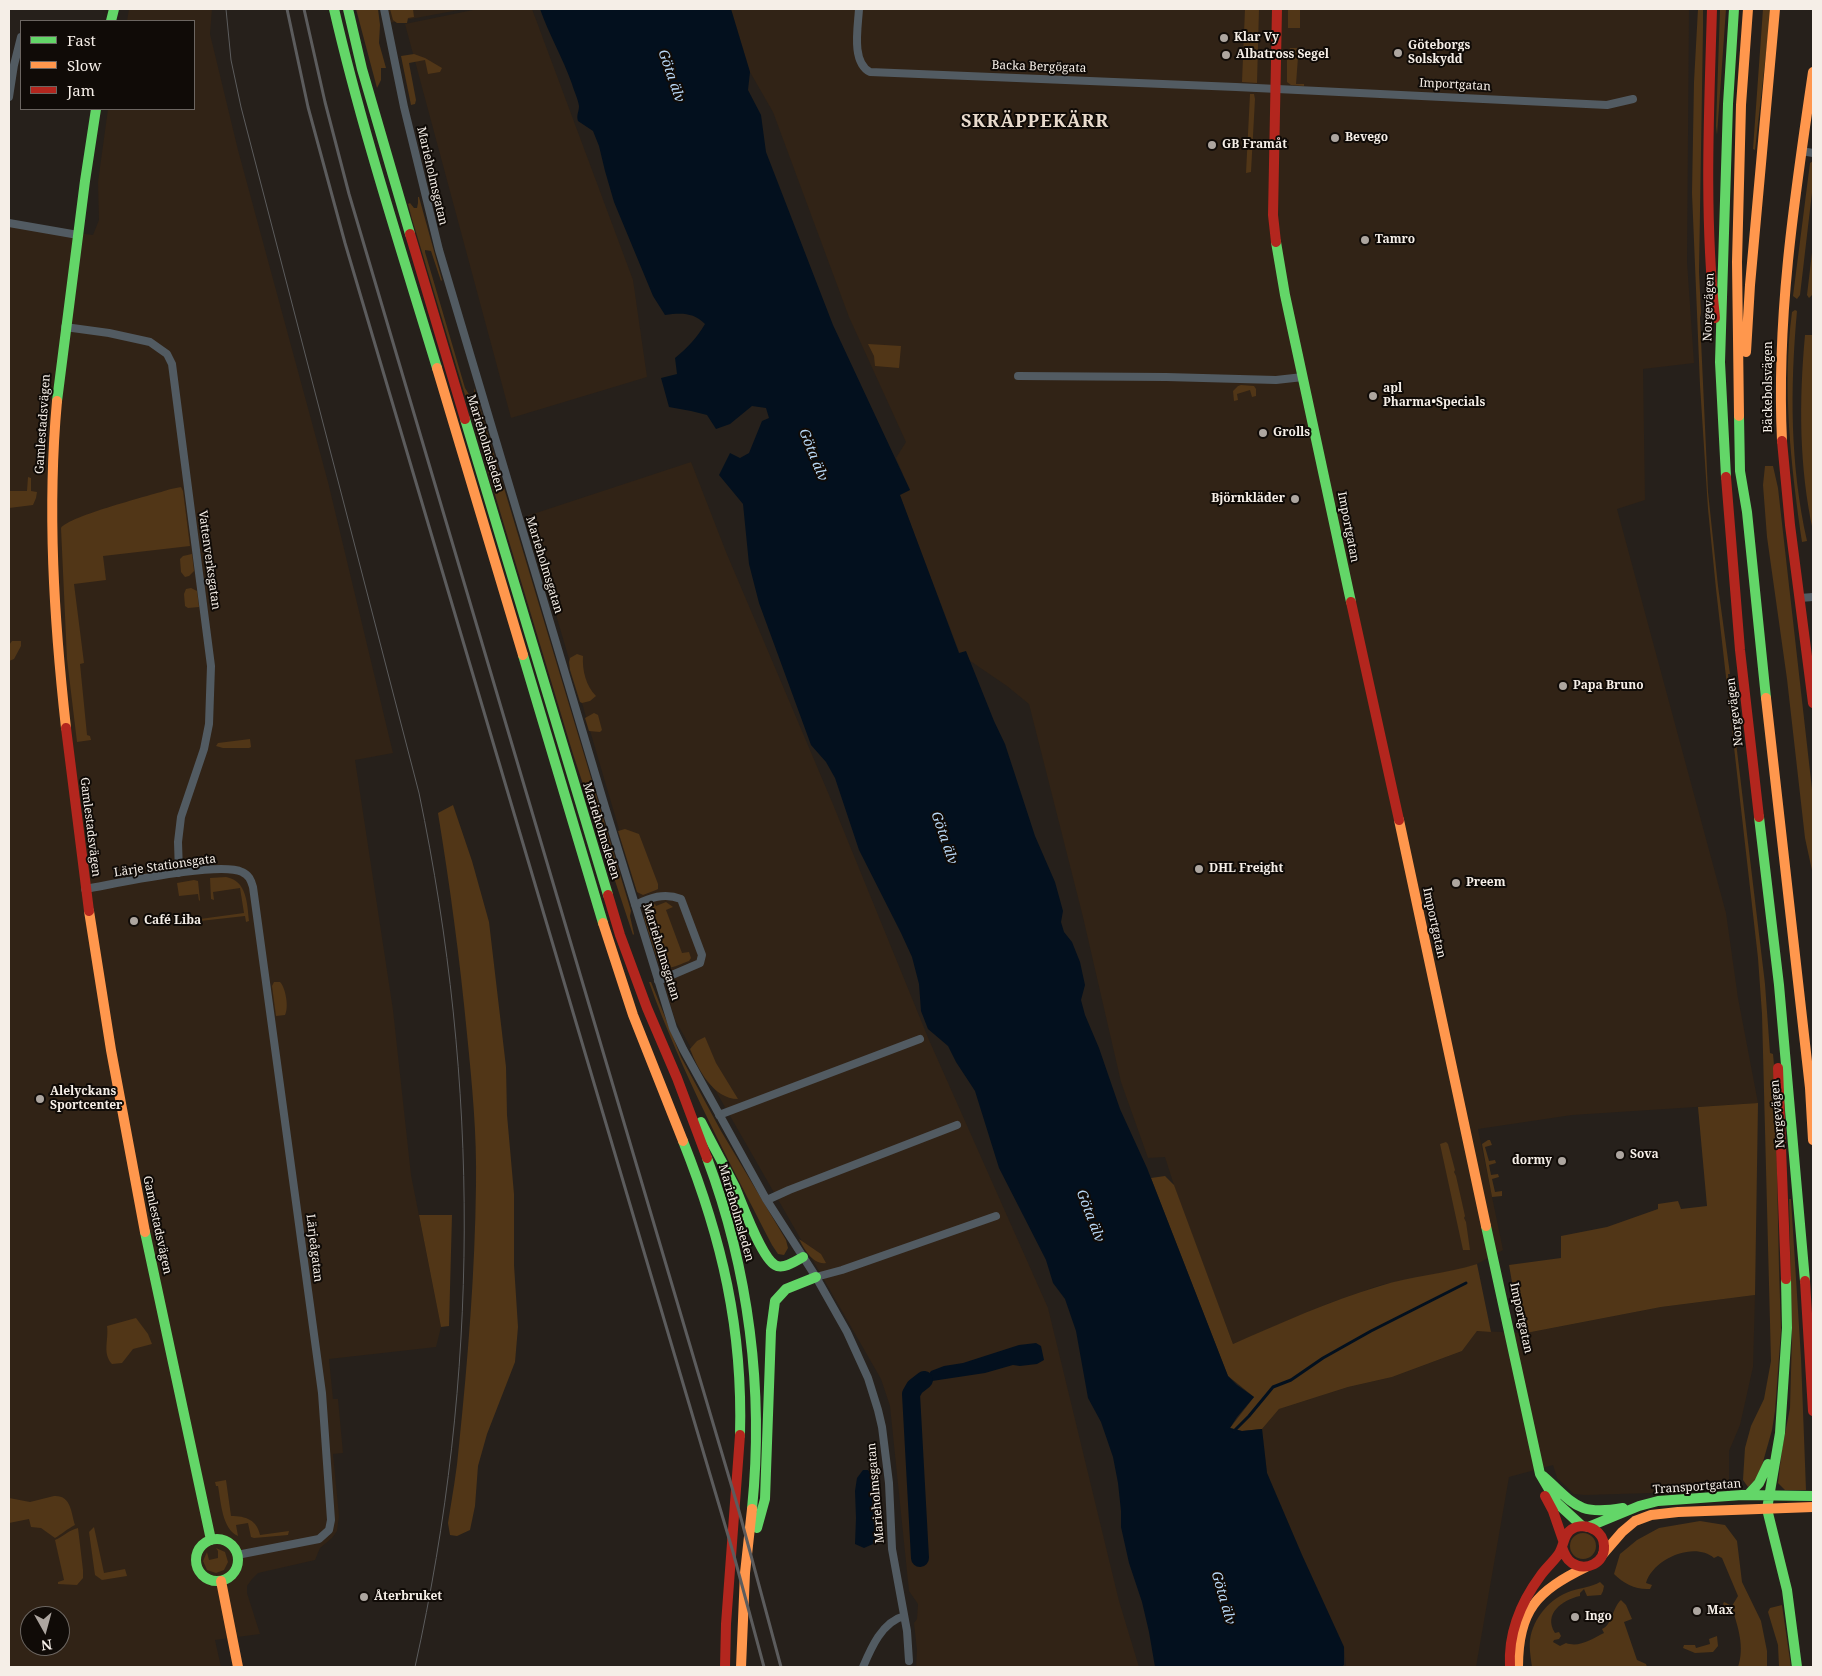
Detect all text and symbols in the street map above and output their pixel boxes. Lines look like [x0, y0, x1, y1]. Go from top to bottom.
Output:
legend [20, 20, 195, 110]
text: Fast [67, 30, 96, 50]
place label: Klar Vy [1234, 31, 1279, 45]
marker: Klar Vy [1218, 32, 1230, 44]
place label: Göteborgs Solskydd [1408, 39, 1470, 67]
water label: Göta älv [654, 47, 688, 105]
marker: Göteborgs Solskydd [1392, 47, 1404, 59]
place label: Albatross Segel [1236, 48, 1329, 62]
marker: Albatross Segel [1220, 49, 1232, 61]
text: Slow [67, 55, 101, 75]
street label: Backa Bergögata [991, 58, 1087, 76]
street label: Importgatan [1419, 76, 1491, 94]
text: Jam [67, 80, 95, 100]
district label: SKRÄPPEKÄRR [960, 111, 1110, 133]
street label: Marieholmsgatan [414, 125, 450, 227]
place label: Bevego [1345, 131, 1388, 145]
marker: Bevego [1329, 132, 1341, 144]
place label: GB Framåt [1222, 138, 1287, 152]
marker: GB Framåt [1206, 139, 1218, 151]
place label: Tamro [1375, 233, 1415, 247]
marker: Tamro [1359, 234, 1371, 246]
street label: Norgevägen [1701, 272, 1717, 342]
street label: Bäckebolsvägen [1762, 341, 1776, 433]
street label: Gamlestadsvägen [32, 373, 54, 475]
place label: apl Pharma•Specials [1383, 382, 1485, 410]
marker: apl Pharma•Specials [1367, 390, 1379, 402]
street label: Marieholmsleden [463, 393, 507, 493]
water label: Göta älv [795, 426, 831, 484]
place label: Grolls [1273, 426, 1310, 440]
marker: Grolls [1257, 427, 1269, 439]
street label: Importgatan [1334, 490, 1362, 564]
place label: Björnkläder [1211, 492, 1285, 506]
marker: Björnkläder [1289, 493, 1301, 505]
street label: Vattenverksgatan [195, 509, 223, 611]
street label: Marieholmsgatan [522, 515, 566, 615]
street label: Norgevägen [1724, 677, 1746, 747]
place label: Papa Bruno [1573, 679, 1644, 693]
marker: Papa Bruno [1557, 680, 1569, 692]
street label: Gamlestadsvägen [77, 776, 103, 878]
street label: Marieholmsleden [579, 781, 623, 881]
water label: Göta älv [927, 809, 961, 867]
street label: Lärje Stationsgata [113, 852, 217, 880]
place label: DHL Freight [1209, 862, 1283, 876]
marker: DHL Freight [1193, 863, 1205, 875]
place label: Preem [1466, 876, 1505, 890]
marker: Preem [1450, 877, 1462, 889]
street label: Importgatan [1419, 886, 1449, 960]
street label: Marieholmsgatan [639, 902, 683, 1002]
place label: Café Liba [144, 914, 201, 928]
marker: Café Liba [128, 915, 140, 927]
street label: Norgevägen [1768, 1079, 1788, 1149]
place label: Alelyckans Sportcenter [50, 1085, 122, 1113]
marker: Alelyckans Sportcenter [34, 1093, 46, 1105]
place label: Sova [1630, 1148, 1659, 1162]
marker: Sova [1614, 1149, 1626, 1161]
place label: dormy [1512, 1154, 1552, 1168]
marker: dormy [1556, 1155, 1568, 1167]
street label: Marieholmsleden [715, 1163, 757, 1263]
street label: Gamlestadsvägen [140, 1174, 174, 1276]
water label: Göta älv [1072, 1187, 1108, 1245]
street label: Lärjeågatan [303, 1213, 325, 1283]
street label: Importgatan [1506, 1281, 1536, 1355]
street label: Marieholmsgatan [864, 1442, 888, 1544]
street label: Transportgatan [1652, 1477, 1742, 1497]
water label: Göta älv [1207, 1569, 1239, 1627]
place label: Återbruket [374, 1590, 442, 1604]
marker: Återbruket [358, 1591, 370, 1603]
place label: Max [1707, 1604, 1733, 1618]
marker: Max [1691, 1605, 1703, 1617]
north arrow [20, 1606, 70, 1656]
place label: Ingo [1585, 1610, 1612, 1624]
marker: Ingo [1569, 1611, 1581, 1623]
text: N [40, 1635, 53, 1655]

